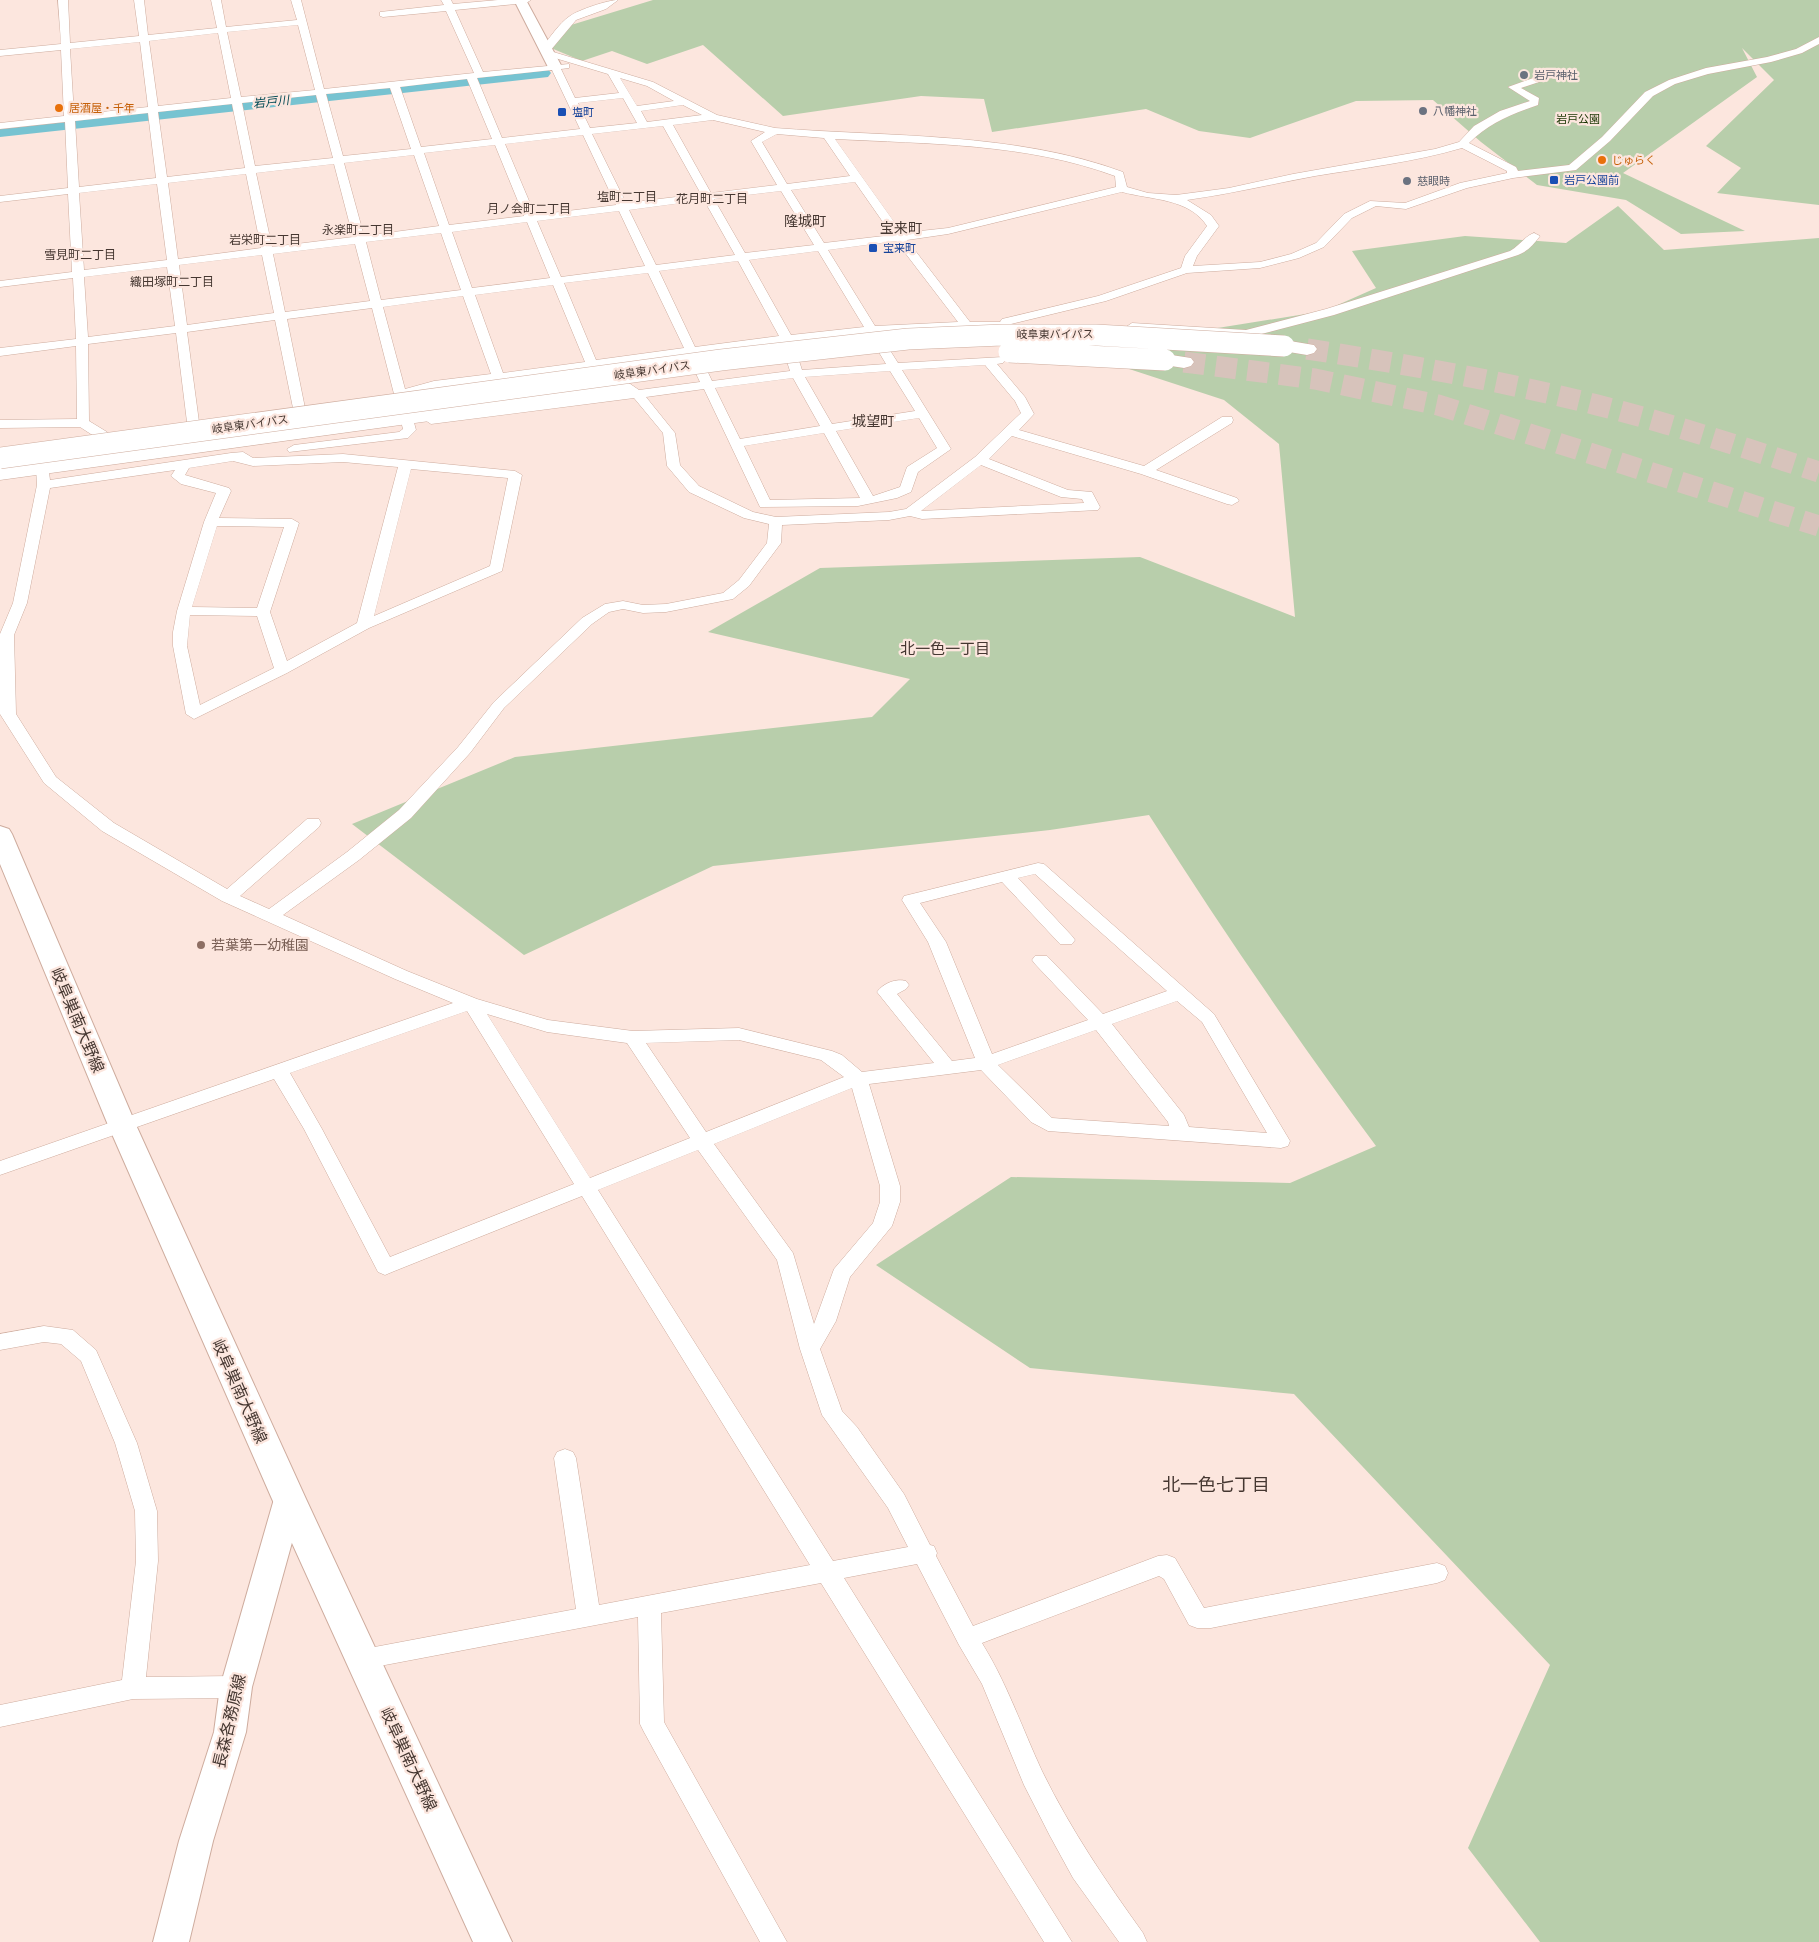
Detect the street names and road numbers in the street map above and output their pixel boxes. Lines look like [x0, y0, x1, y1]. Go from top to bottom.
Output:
street label: 岐阜東バイパス [1017, 327, 1093, 340]
street label: 岐阜東バイパス [613, 358, 691, 381]
street label: 岐阜東バイパス [211, 412, 289, 435]
street label: 岐阜巣南大野線 [48, 965, 109, 1075]
street label: 岐阜巣南大野線 [209, 1336, 272, 1446]
street label: 長森各務原線 [208, 1672, 249, 1770]
street label: 岐阜巣南大野線 [377, 1704, 442, 1814]

